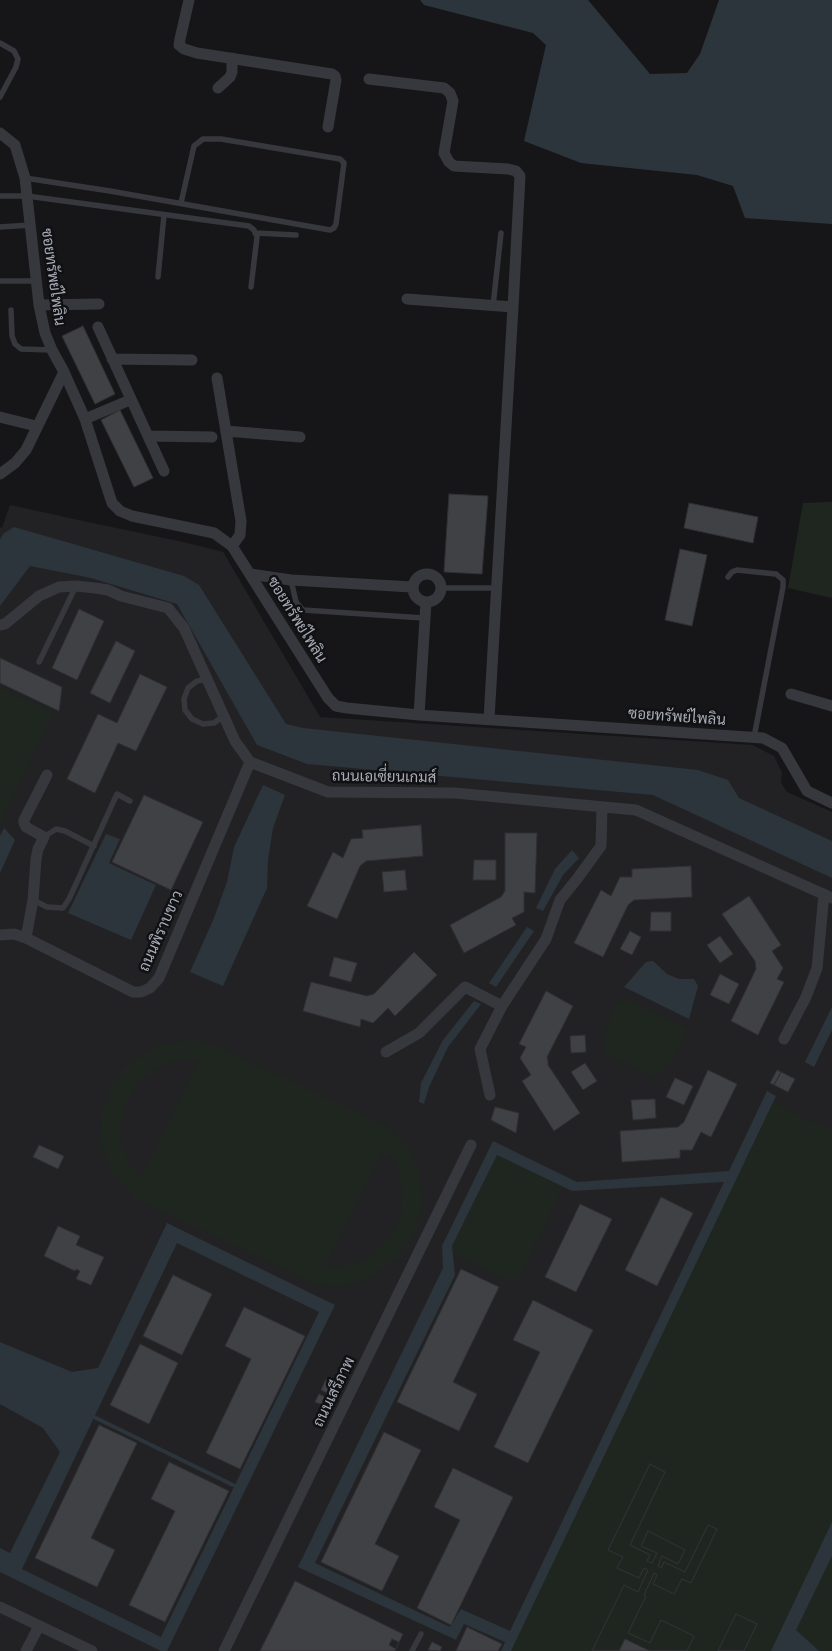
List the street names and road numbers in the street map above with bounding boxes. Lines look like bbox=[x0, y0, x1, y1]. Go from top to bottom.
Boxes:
street label: ซอยทรัพย์ไพลิน bbox=[37, 227, 69, 327]
street label: ซอยทรัพย์ไพลิน bbox=[263, 574, 331, 666]
street label: ซอยทรัพย์ไพลิน bbox=[627, 705, 727, 729]
street label: ถนนเอเซี่ยนเกมส์ bbox=[332, 767, 436, 787]
street label: ถนนพิราบขาว bbox=[135, 888, 187, 974]
street label: ถนนเสรีภาพ bbox=[309, 1354, 359, 1430]

